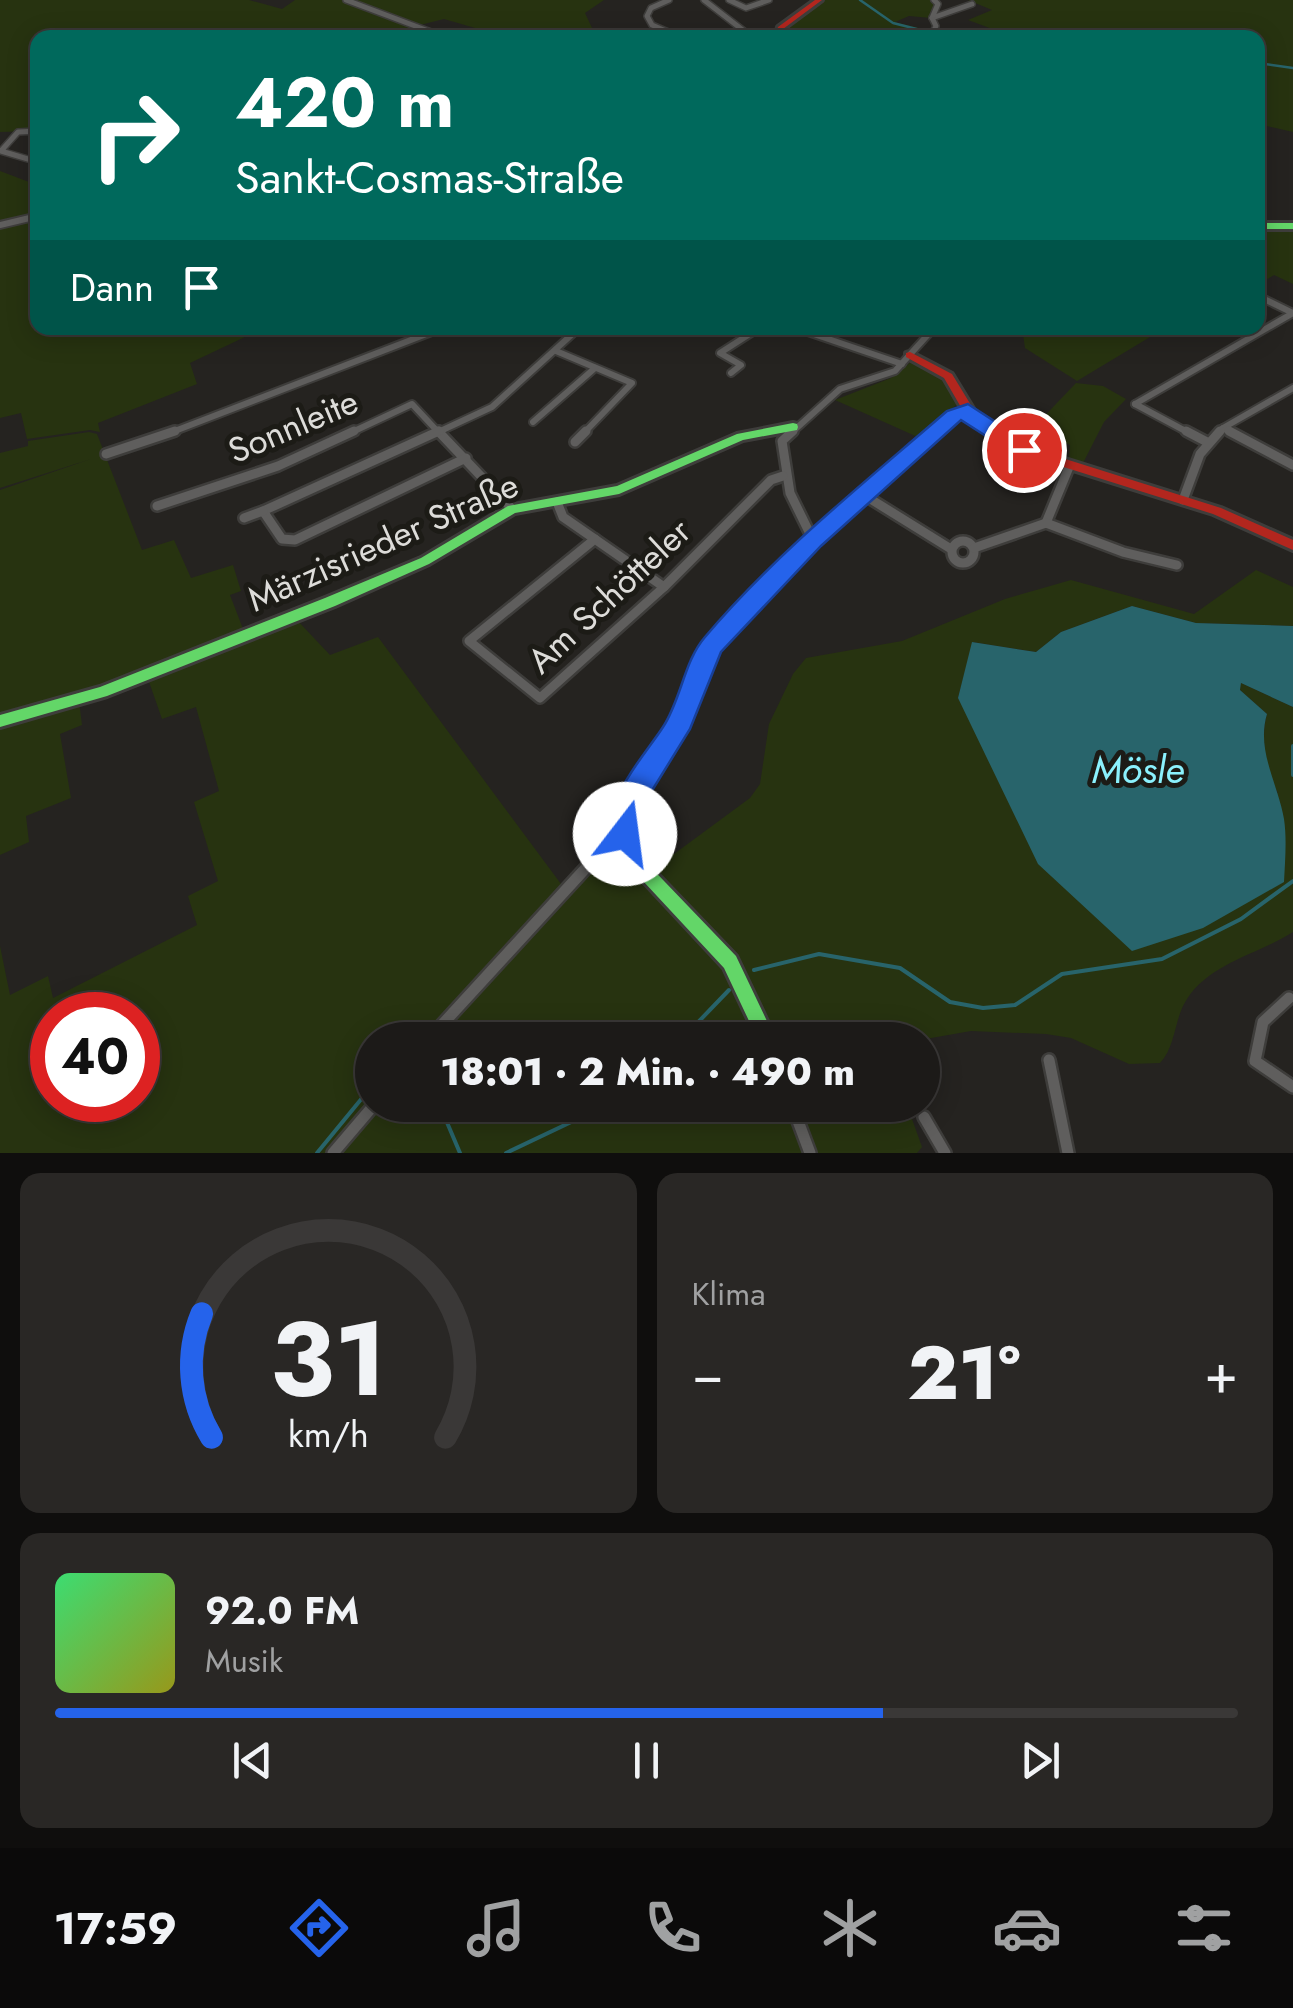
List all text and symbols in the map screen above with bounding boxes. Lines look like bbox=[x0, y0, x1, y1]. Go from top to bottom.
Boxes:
text: 420 m bbox=[235, 52, 455, 153]
icon: right bbox=[70, 70, 200, 200]
text: Sankt-Cosmas-Straße bbox=[235, 145, 624, 210]
text: Dann bbox=[70, 260, 154, 315]
icon: arrive bbox=[174, 260, 229, 315]
street label: Sonnleite bbox=[220, 376, 366, 476]
pin bbox=[982, 408, 1067, 493]
icon: arrive bbox=[997, 423, 1052, 478]
street label: Märzisrieder Straße bbox=[240, 460, 526, 624]
street label: Am Schötteler bbox=[516, 507, 702, 685]
water label: Mösle bbox=[1092, 742, 1184, 797]
position arrow bbox=[573, 782, 677, 886]
speed limit sign: 40 bbox=[30, 992, 160, 1122]
text: 18:01 · 2 Min. · 490 m bbox=[440, 1044, 855, 1099]
text: Klima bbox=[692, 1271, 766, 1317]
text: 31 bbox=[269, 1284, 387, 1434]
text: 21° bbox=[907, 1319, 1021, 1427]
text: − bbox=[692, 1334, 724, 1414]
text: + bbox=[1204, 1334, 1238, 1414]
text: km/h bbox=[288, 1409, 369, 1460]
text: 92.0 FM bbox=[205, 1583, 359, 1638]
text: Musik bbox=[205, 1638, 283, 1684]
icon: previous bbox=[225, 1733, 280, 1788]
icon: pause bbox=[619, 1733, 674, 1788]
icon: next bbox=[1013, 1733, 1068, 1788]
icon: directions bbox=[284, 1893, 354, 1963]
icon: music bbox=[461, 1893, 531, 1963]
icon: phone bbox=[638, 1893, 708, 1963]
icon: climate bbox=[815, 1893, 885, 1963]
icon: car bbox=[992, 1893, 1062, 1963]
icon: filters bbox=[1169, 1893, 1239, 1963]
text: 17:59 bbox=[54, 1896, 177, 1961]

